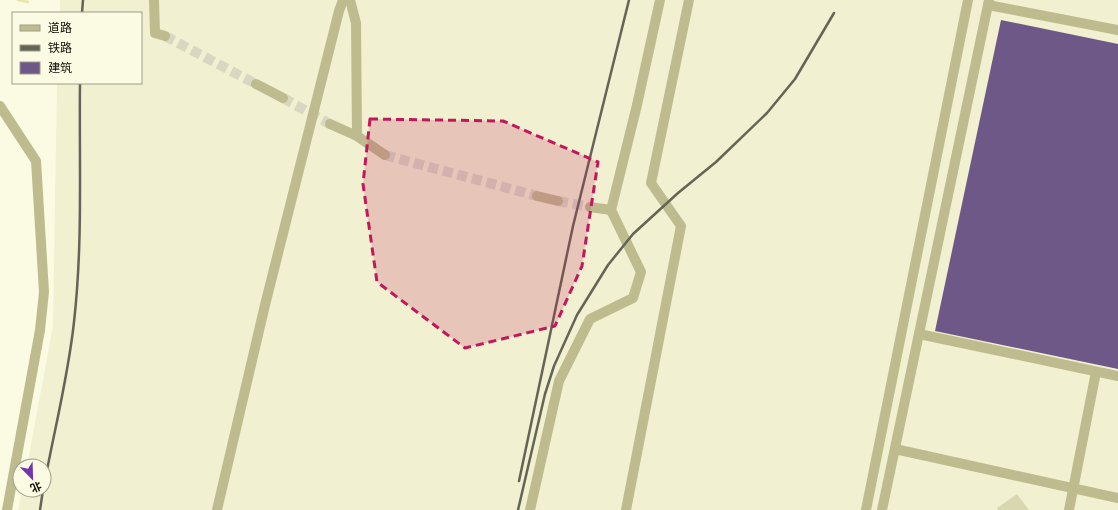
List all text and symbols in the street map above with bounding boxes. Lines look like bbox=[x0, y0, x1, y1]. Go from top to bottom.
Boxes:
legend bbox=[12, 12, 142, 84]
text: 道路 bbox=[48, 21, 72, 36]
text: 铁路 bbox=[48, 41, 72, 56]
text: 建筑 bbox=[48, 61, 72, 76]
north arrow bbox=[12, 458, 52, 498]
text: 北 bbox=[28, 479, 43, 495]

